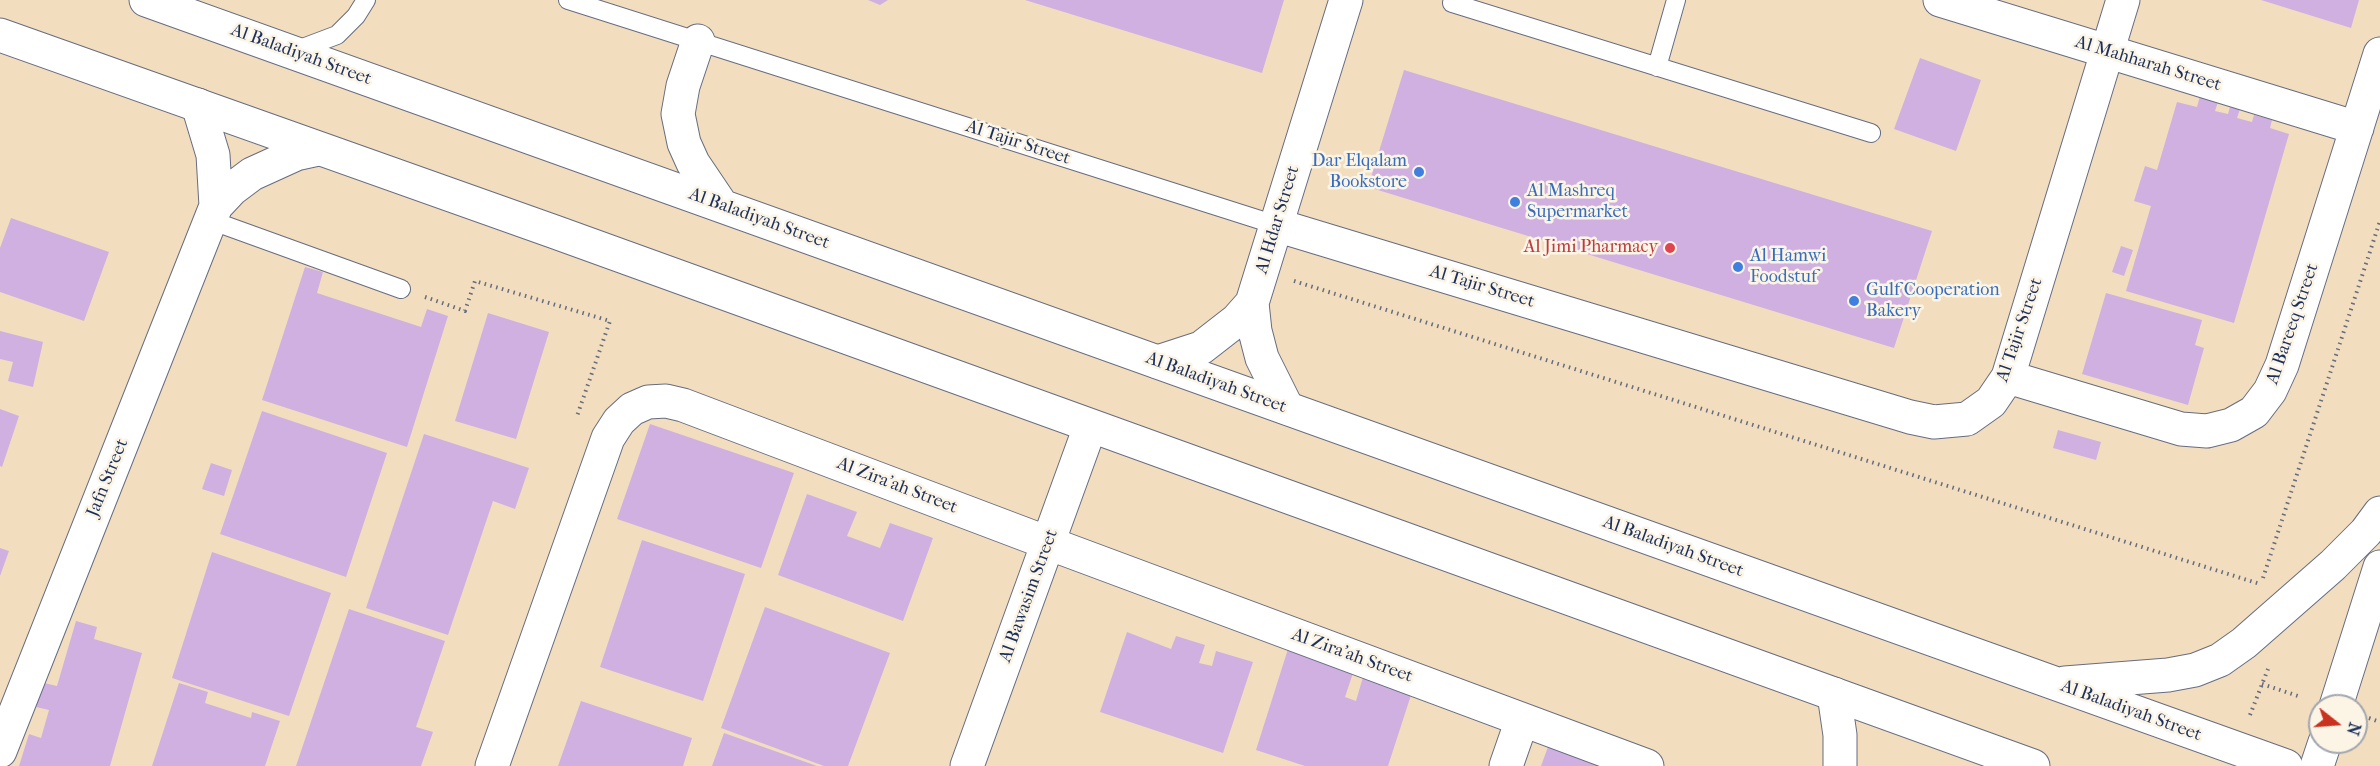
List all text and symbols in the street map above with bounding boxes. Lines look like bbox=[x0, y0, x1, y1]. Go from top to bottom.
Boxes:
street label: Al Baladiyah Street bbox=[228, 20, 374, 90]
street label: Al Mahharah Street bbox=[2073, 32, 2223, 96]
street label: Al Tajir Street bbox=[963, 116, 1073, 170]
place label: Dar Elqalam Bookstore bbox=[1312, 151, 1407, 194]
street label: Al Hdar Street bbox=[1251, 163, 1305, 277]
marker: Dar Elqalam Bookstore bbox=[1412, 165, 1426, 179]
place label: Al Mashreq Supermarket bbox=[1527, 181, 1628, 224]
street label: Al Baladiyah Street bbox=[686, 184, 832, 254]
marker: Al Mashreq Supermarket bbox=[1508, 195, 1522, 209]
place label: Al Jimi Pharmacy bbox=[1524, 237, 1658, 259]
marker: Al Jimi Pharmacy bbox=[1663, 241, 1677, 255]
place label: Al Hamwi Foodstuf bbox=[1750, 246, 1826, 288]
marker: Al Hamwi Foodstuf bbox=[1731, 260, 1745, 274]
street label: Al Tajir Street bbox=[1427, 261, 1537, 313]
street label: Al Bareeq Street bbox=[2262, 261, 2324, 387]
street label: Al Tajir Street bbox=[1992, 275, 2048, 385]
place label: Gulf Cooperation Bakery bbox=[1866, 280, 2000, 322]
marker: Gulf Cooperation Bakery bbox=[1847, 294, 1861, 308]
street label: Al Baladiyah Street bbox=[1143, 348, 1289, 418]
street label: Jafn Street bbox=[83, 436, 133, 520]
street label: Al Zira'ah Street bbox=[834, 453, 960, 519]
street label: Al Baladiyah Street bbox=[1600, 512, 1746, 582]
street label: Al Bawasim Street bbox=[995, 527, 1063, 665]
street label: Al Zira'ah Street bbox=[1288, 624, 1416, 688]
street label: Al Baladiyah Street bbox=[2058, 676, 2204, 746]
north arrow bbox=[2308, 694, 2368, 754]
text: N bbox=[2343, 720, 2365, 737]

